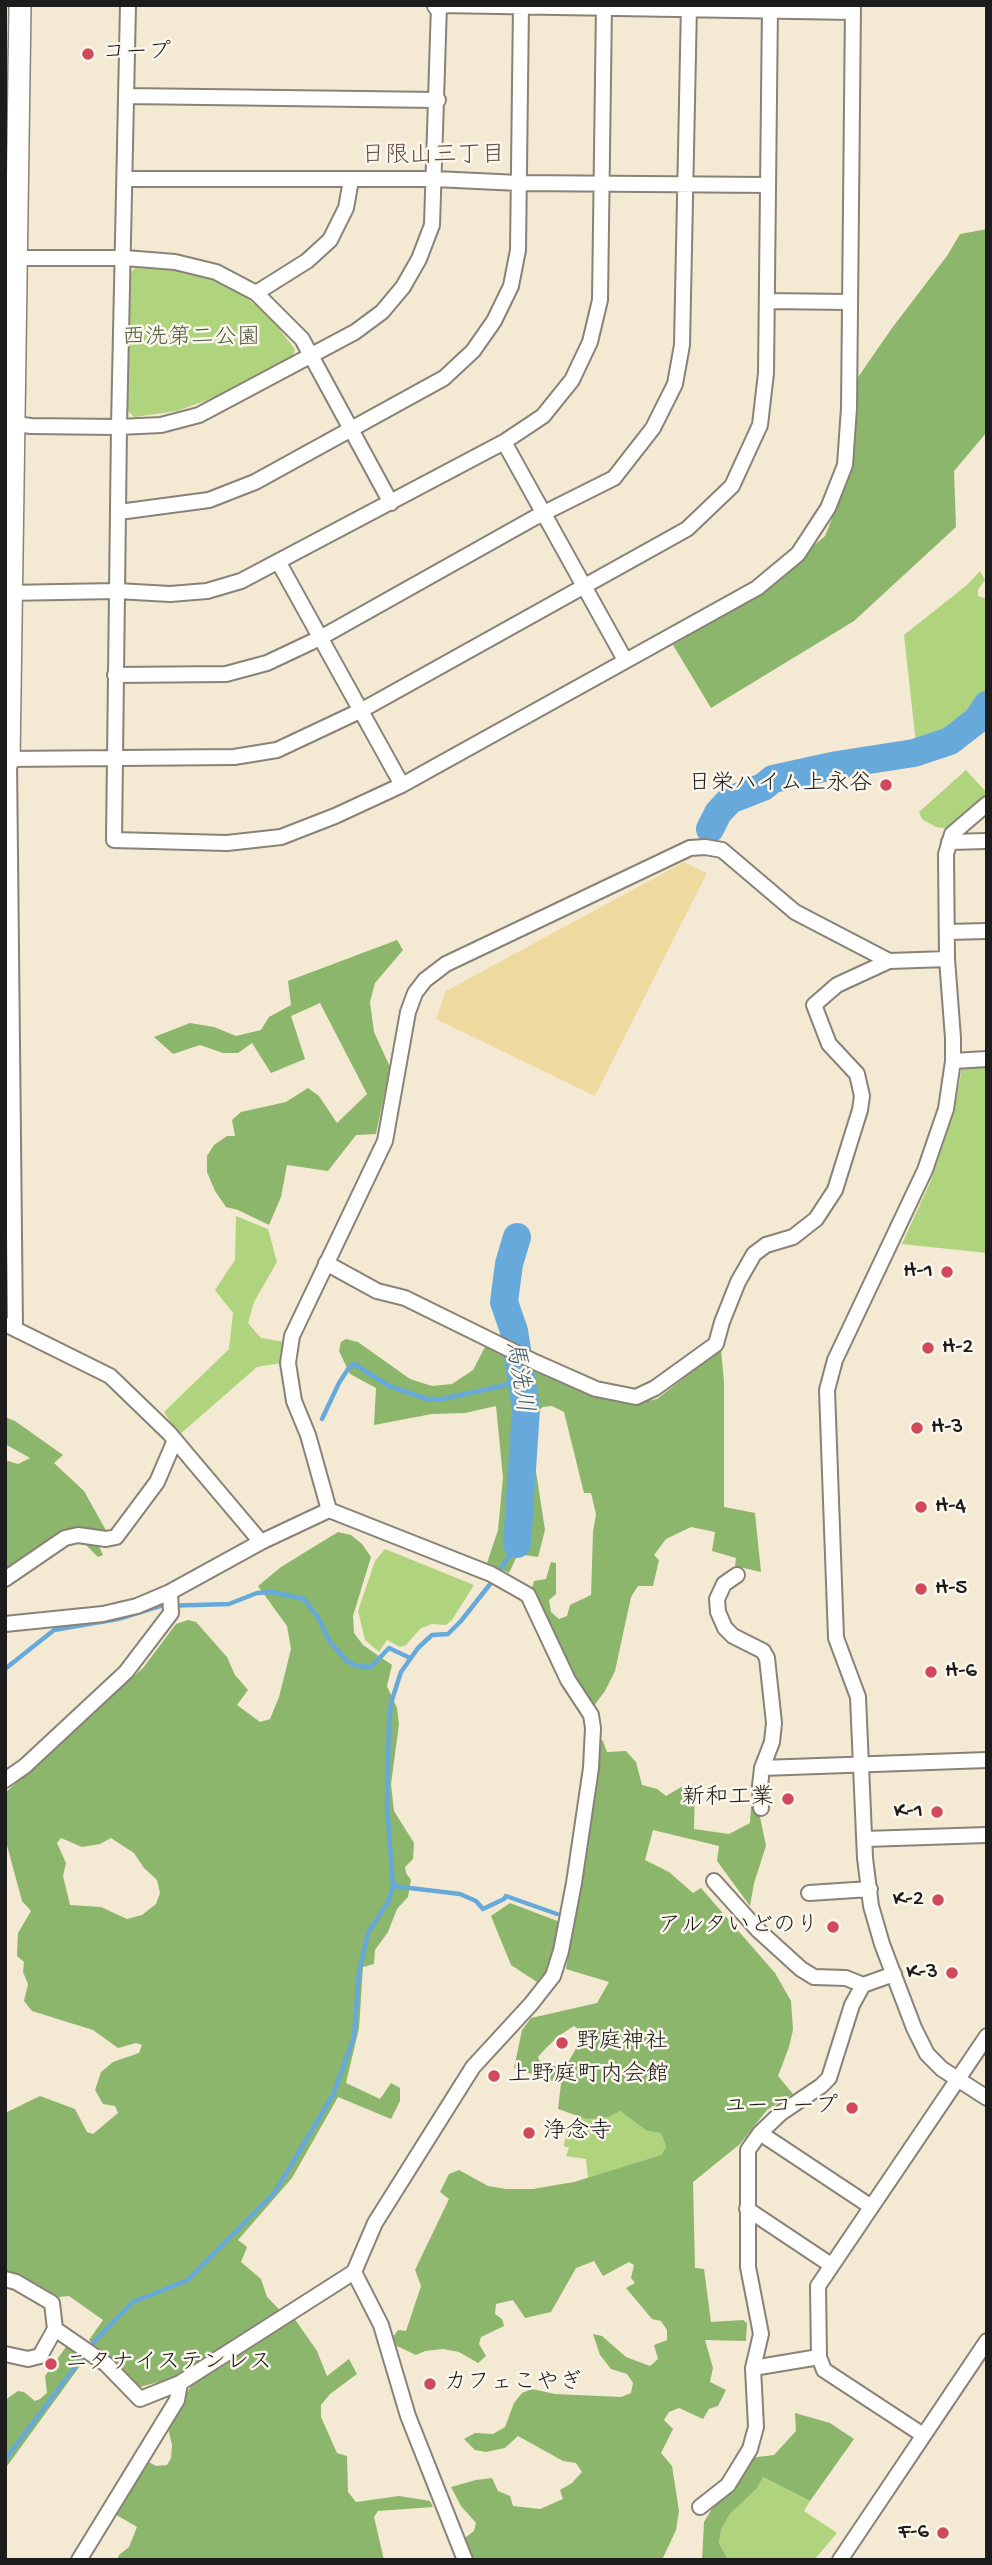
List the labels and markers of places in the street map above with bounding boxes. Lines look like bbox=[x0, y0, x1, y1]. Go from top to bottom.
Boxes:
place label: コープ bbox=[102, 40, 171, 68]
marker: コープ bbox=[80, 46, 96, 62]
place label: 日栄ハイム上永谷 bbox=[688, 771, 872, 799]
marker: 日栄ハイム上永谷 bbox=[878, 777, 894, 793]
place label: H-1 bbox=[903, 1258, 933, 1286]
marker: H-1 bbox=[939, 1264, 955, 1280]
place label: H-2 bbox=[942, 1334, 974, 1362]
marker: H-2 bbox=[920, 1340, 936, 1356]
place label: H-3 bbox=[931, 1414, 963, 1442]
marker: H-3 bbox=[909, 1420, 925, 1436]
place label: H-4 bbox=[935, 1493, 966, 1521]
marker: H-4 bbox=[913, 1499, 929, 1515]
place label: H-5 bbox=[935, 1575, 967, 1603]
marker: H-5 bbox=[913, 1581, 929, 1597]
place label: H-6 bbox=[945, 1658, 977, 1686]
marker: H-6 bbox=[923, 1664, 939, 1680]
place label: 新和工業 bbox=[682, 1785, 774, 1813]
marker: 新和工業 bbox=[780, 1791, 796, 1807]
place label: K-1 bbox=[894, 1798, 923, 1826]
marker: K-1 bbox=[929, 1804, 945, 1820]
place label: K-2 bbox=[893, 1886, 924, 1914]
marker: K-2 bbox=[930, 1892, 946, 1908]
place label: アルタいどのり bbox=[658, 1913, 819, 1941]
marker: アルタいどのり bbox=[825, 1919, 841, 1935]
place label: K-3 bbox=[906, 1959, 938, 1987]
marker: K-3 bbox=[944, 1965, 960, 1981]
place label: 野庭神社 bbox=[576, 2029, 668, 2057]
marker: 野庭神社 bbox=[554, 2035, 570, 2051]
place label: 上野庭町内会館 bbox=[508, 2062, 669, 2090]
marker: 上野庭町内会館 bbox=[486, 2068, 502, 2084]
place label: ユーコープ bbox=[724, 2094, 838, 2122]
marker: ユーコープ bbox=[844, 2100, 860, 2116]
place label: 浄念寺 bbox=[543, 2119, 612, 2147]
marker: 浄念寺 bbox=[521, 2125, 537, 2141]
place label: ニタナイステンレス bbox=[65, 2350, 272, 2378]
marker: ニタナイステンレス bbox=[43, 2356, 59, 2372]
place label: カフェこやぎ bbox=[444, 2370, 582, 2398]
marker: カフェこやぎ bbox=[422, 2376, 438, 2392]
place label: F-6 bbox=[898, 2519, 929, 2547]
marker: F-6 bbox=[935, 2525, 951, 2541]

